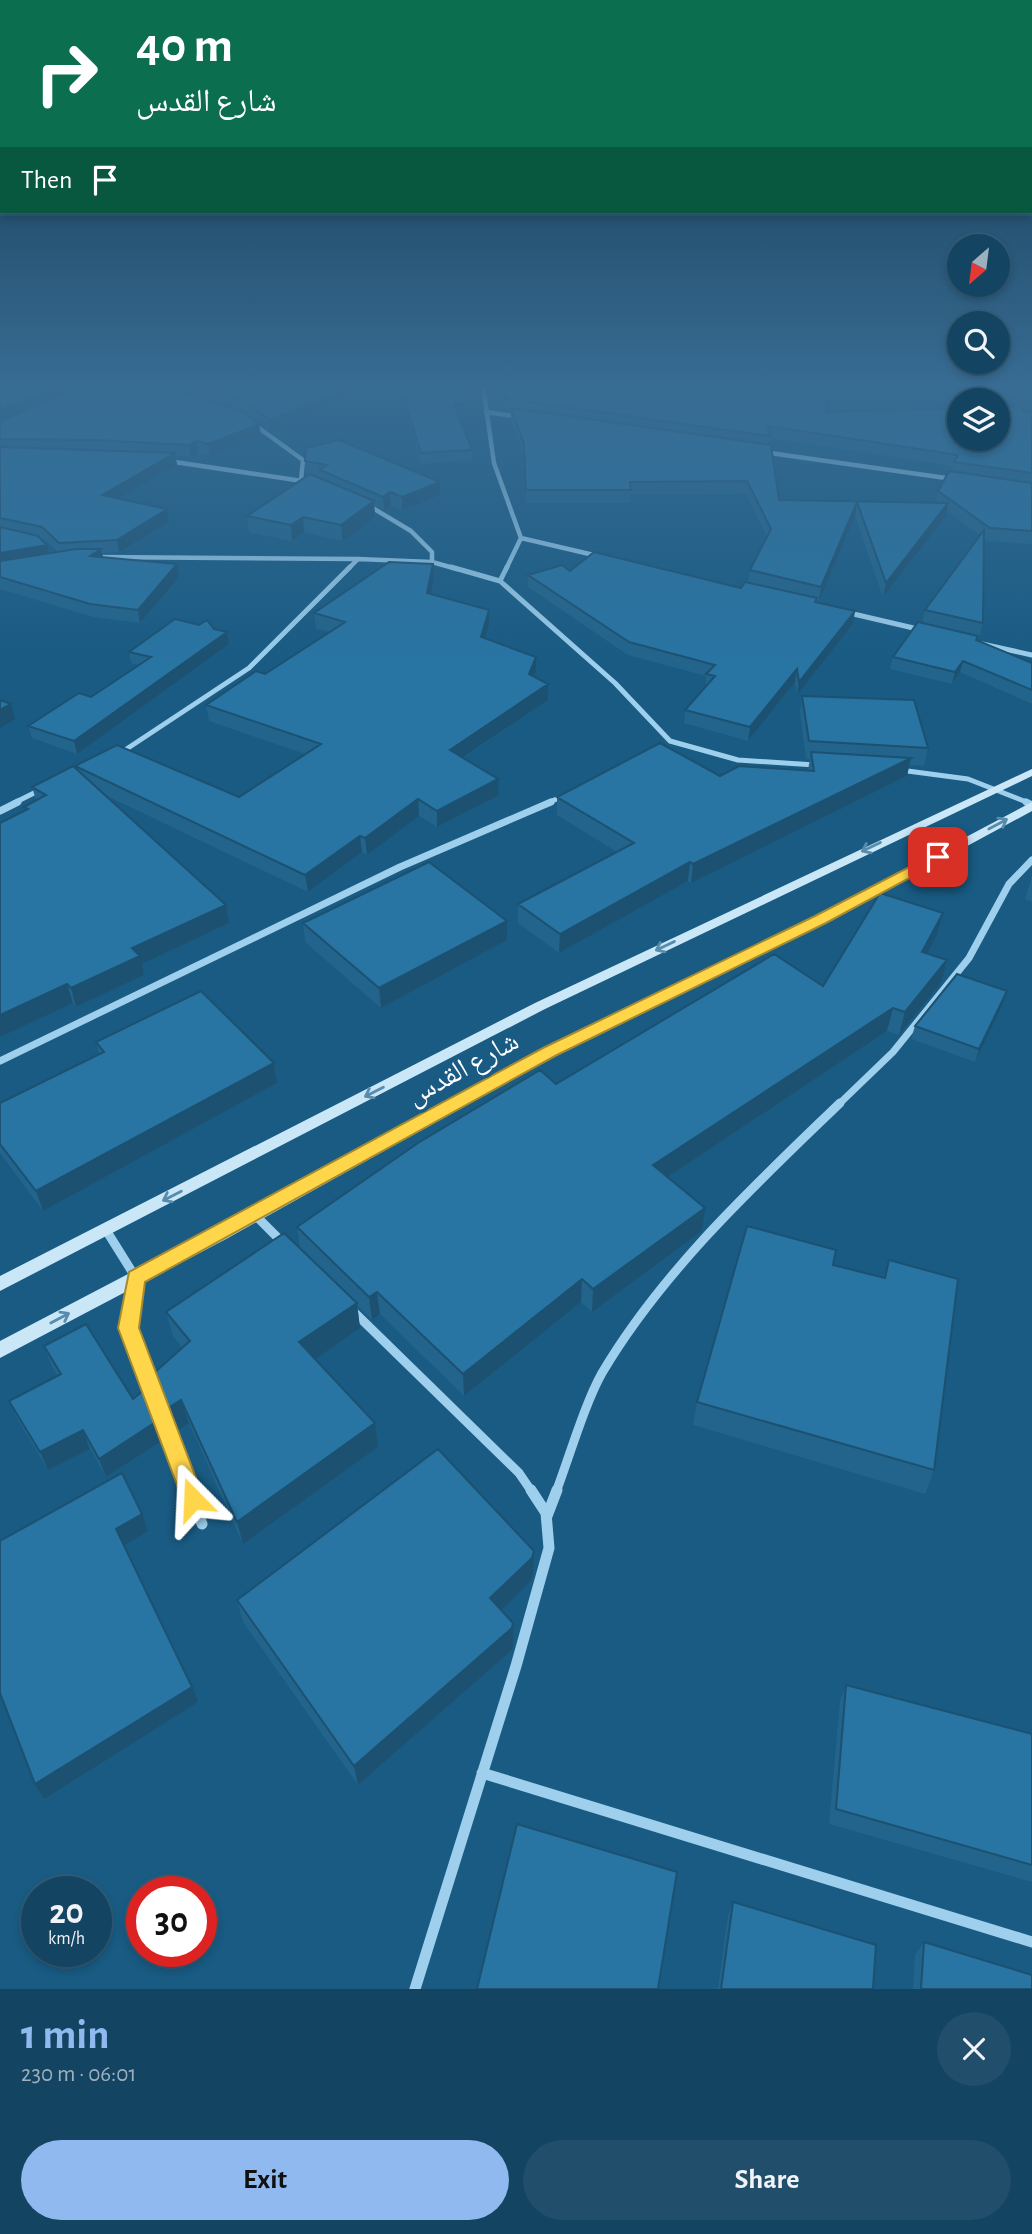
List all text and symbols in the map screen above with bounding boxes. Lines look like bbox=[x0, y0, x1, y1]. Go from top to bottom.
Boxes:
text: 40 m bbox=[136, 22, 233, 71]
icon: right bbox=[21, 28, 112, 119]
text: شارع القدس bbox=[136, 85, 276, 117]
icon: arrive bbox=[86, 161, 124, 199]
text: Then bbox=[21, 167, 72, 193]
north arrow bbox=[947, 234, 1010, 298]
map controls bbox=[947, 234, 1010, 451]
button: search bbox=[947, 311, 1010, 374]
button: layers bbox=[947, 388, 1010, 451]
one-way arrow bbox=[988, 817, 1008, 831]
pin bbox=[908, 827, 968, 887]
icon: arrive bbox=[919, 838, 957, 876]
one-way arrow bbox=[860, 842, 881, 855]
one-way arrow bbox=[655, 940, 677, 953]
street label: شارع القدس bbox=[402, 1027, 525, 1113]
one-way arrow bbox=[365, 1085, 385, 1099]
one-way arrow bbox=[162, 1189, 183, 1203]
one-way arrow bbox=[50, 1311, 70, 1325]
position arrow bbox=[156, 1462, 230, 1536]
speed limit sign: 30 bbox=[126, 1876, 217, 1967]
text: 20 bbox=[49, 1895, 84, 1930]
text: km/h bbox=[48, 1930, 85, 1948]
button: close bbox=[937, 2012, 1011, 2086]
text: 1 min bbox=[21, 2014, 110, 2056]
text: 230 m · 06:01 bbox=[21, 2063, 136, 2086]
button: Exit bbox=[21, 2140, 509, 2220]
button: Share bbox=[523, 2140, 1011, 2220]

